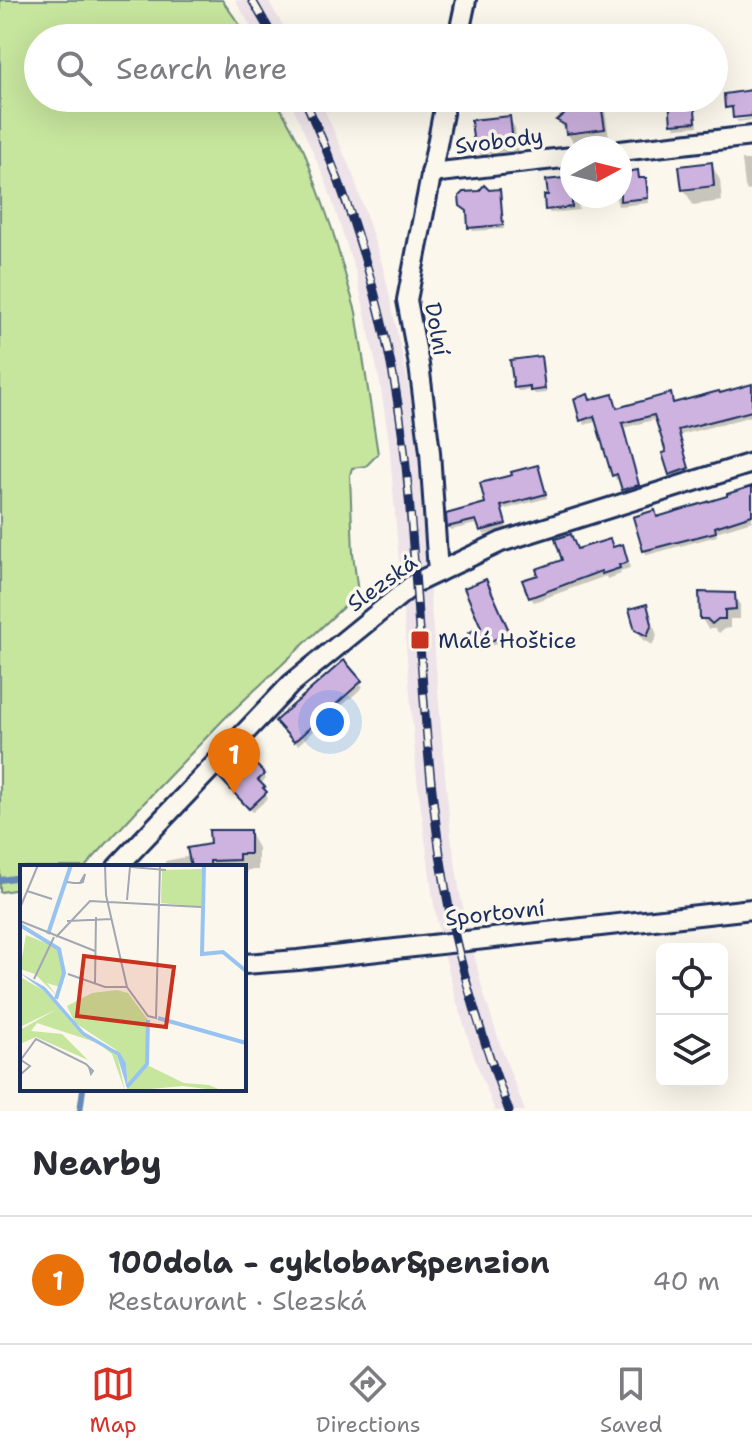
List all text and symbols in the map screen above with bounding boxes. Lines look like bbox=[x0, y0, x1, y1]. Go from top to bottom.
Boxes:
search box bbox=[24, 24, 728, 112]
icon: search bbox=[52, 46, 96, 90]
text: Search here bbox=[116, 48, 287, 89]
street label: Svobody bbox=[453, 121, 545, 161]
north arrow bbox=[560, 136, 632, 208]
street label: Dolní bbox=[418, 300, 456, 358]
street label: Slezská bbox=[341, 548, 423, 618]
place label: Malé Hoštice bbox=[438, 626, 577, 655]
marker: Malé Hoštice bbox=[409, 629, 431, 651]
your location bbox=[310, 702, 350, 742]
pin: 1 bbox=[208, 728, 260, 794]
inset map bbox=[20, 865, 246, 1091]
street label: Sportovní bbox=[444, 893, 546, 933]
map controls bbox=[656, 943, 728, 1087]
button: locate bbox=[656, 943, 728, 1015]
button: layers bbox=[656, 1015, 728, 1087]
text: Nearby bbox=[32, 1140, 162, 1186]
text: 100dola - cyklobar&penzion bbox=[108, 1242, 550, 1283]
text: 1 bbox=[52, 1263, 64, 1298]
text: 40 m bbox=[653, 1263, 720, 1298]
text: Restaurant · Slezská bbox=[108, 1283, 366, 1318]
tab: Map bbox=[90, 1362, 137, 1439]
tab: Directions bbox=[316, 1362, 421, 1439]
tab: Saved bbox=[600, 1362, 662, 1439]

